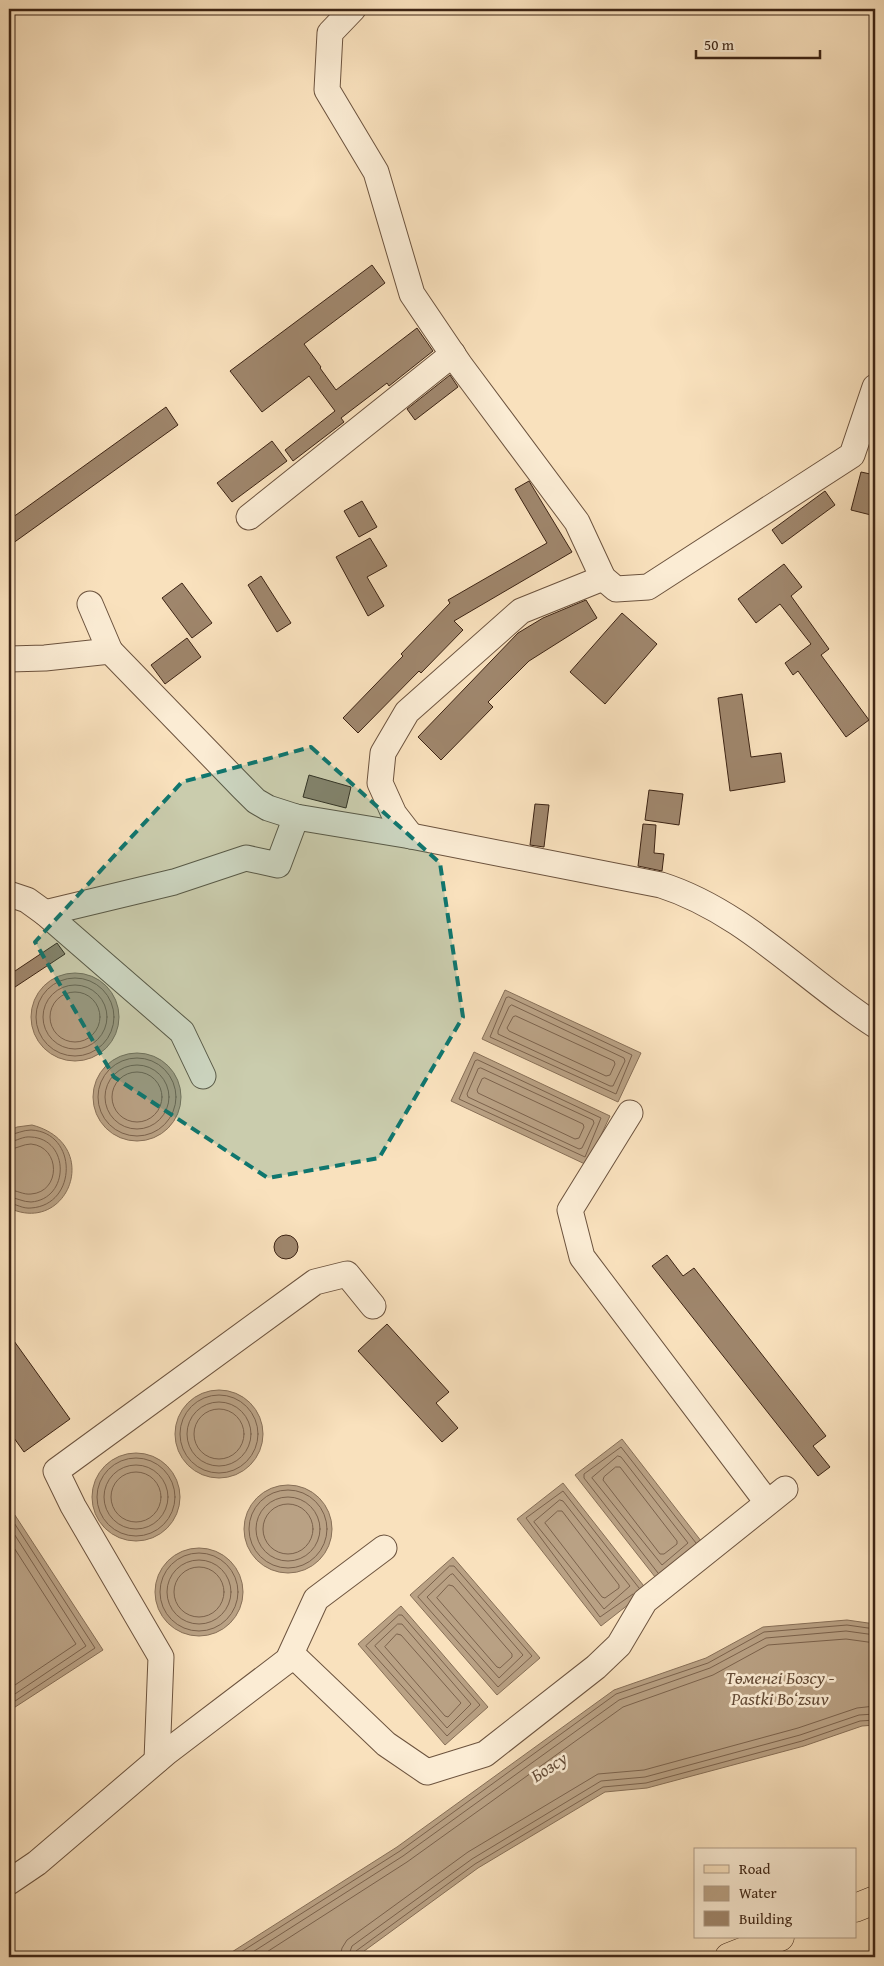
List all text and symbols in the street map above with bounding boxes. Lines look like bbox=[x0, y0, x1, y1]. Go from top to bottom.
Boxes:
scale bar bbox=[696, 28, 820, 60]
text: 50 m bbox=[704, 34, 735, 55]
water label: Төменгі Бозсу - Pastki Boʻzsuv bbox=[726, 1664, 835, 1712]
water label: Бозсу bbox=[525, 1744, 573, 1789]
legend bbox=[694, 1848, 856, 1938]
text: Road bbox=[739, 1858, 770, 1879]
text: Water bbox=[739, 1882, 777, 1903]
text: Building bbox=[739, 1908, 793, 1929]

